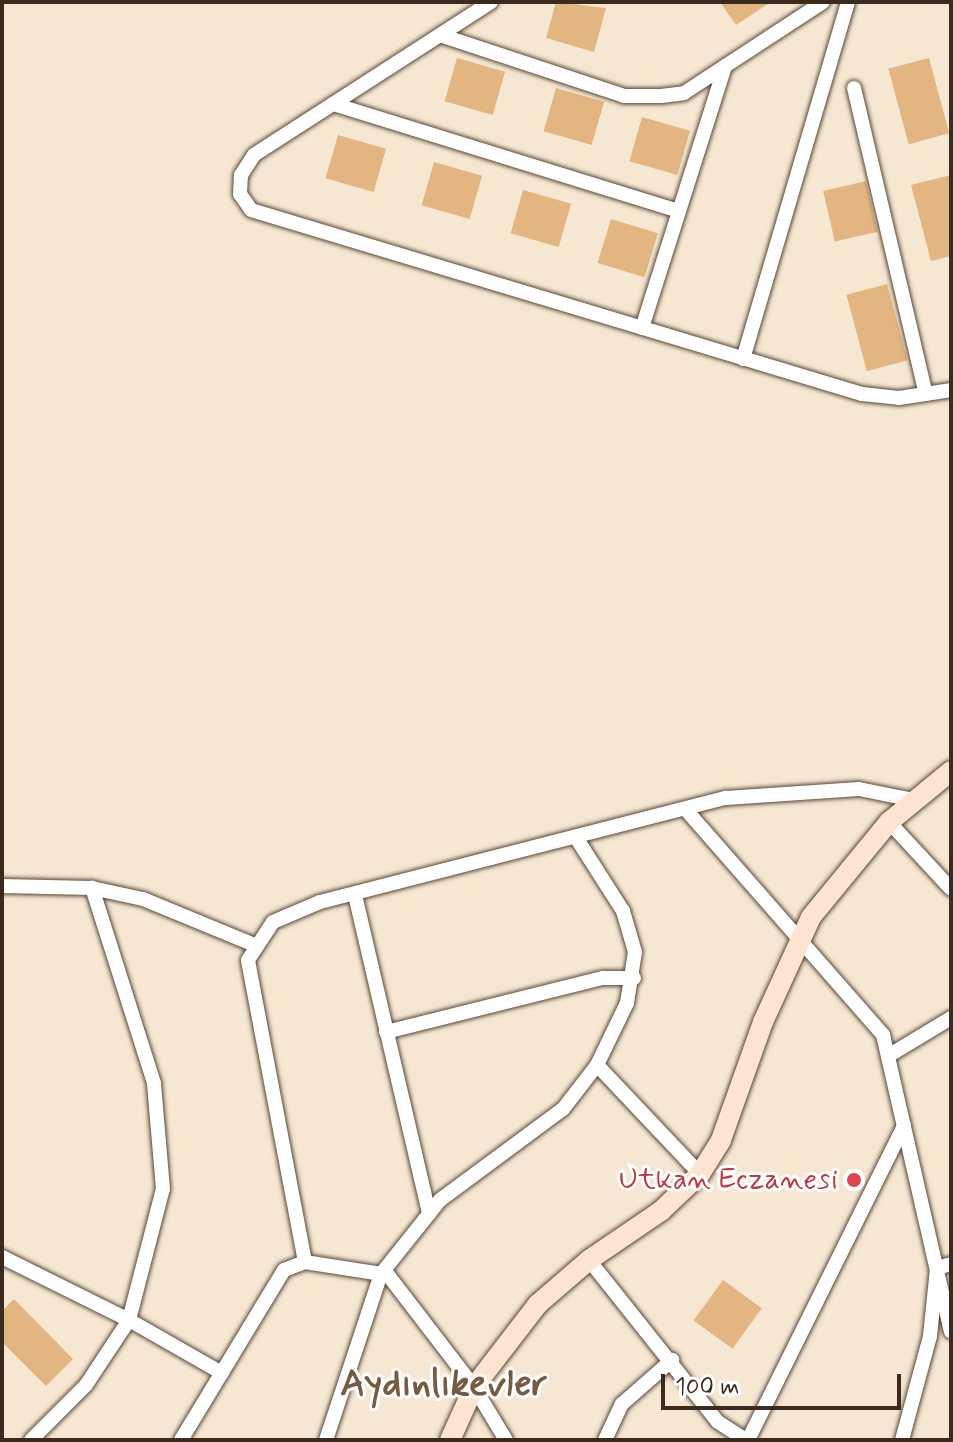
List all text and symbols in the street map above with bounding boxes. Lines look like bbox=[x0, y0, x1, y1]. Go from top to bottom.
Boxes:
place label: Utkan Eczanesi bbox=[619, 1162, 838, 1198]
marker: Utkan Eczanesi bbox=[845, 1171, 863, 1189]
scale bar bbox=[665, 1358, 905, 1408]
district label: Aydınlıkevler bbox=[340, 1362, 548, 1408]
text: 100 m bbox=[675, 1372, 739, 1403]

